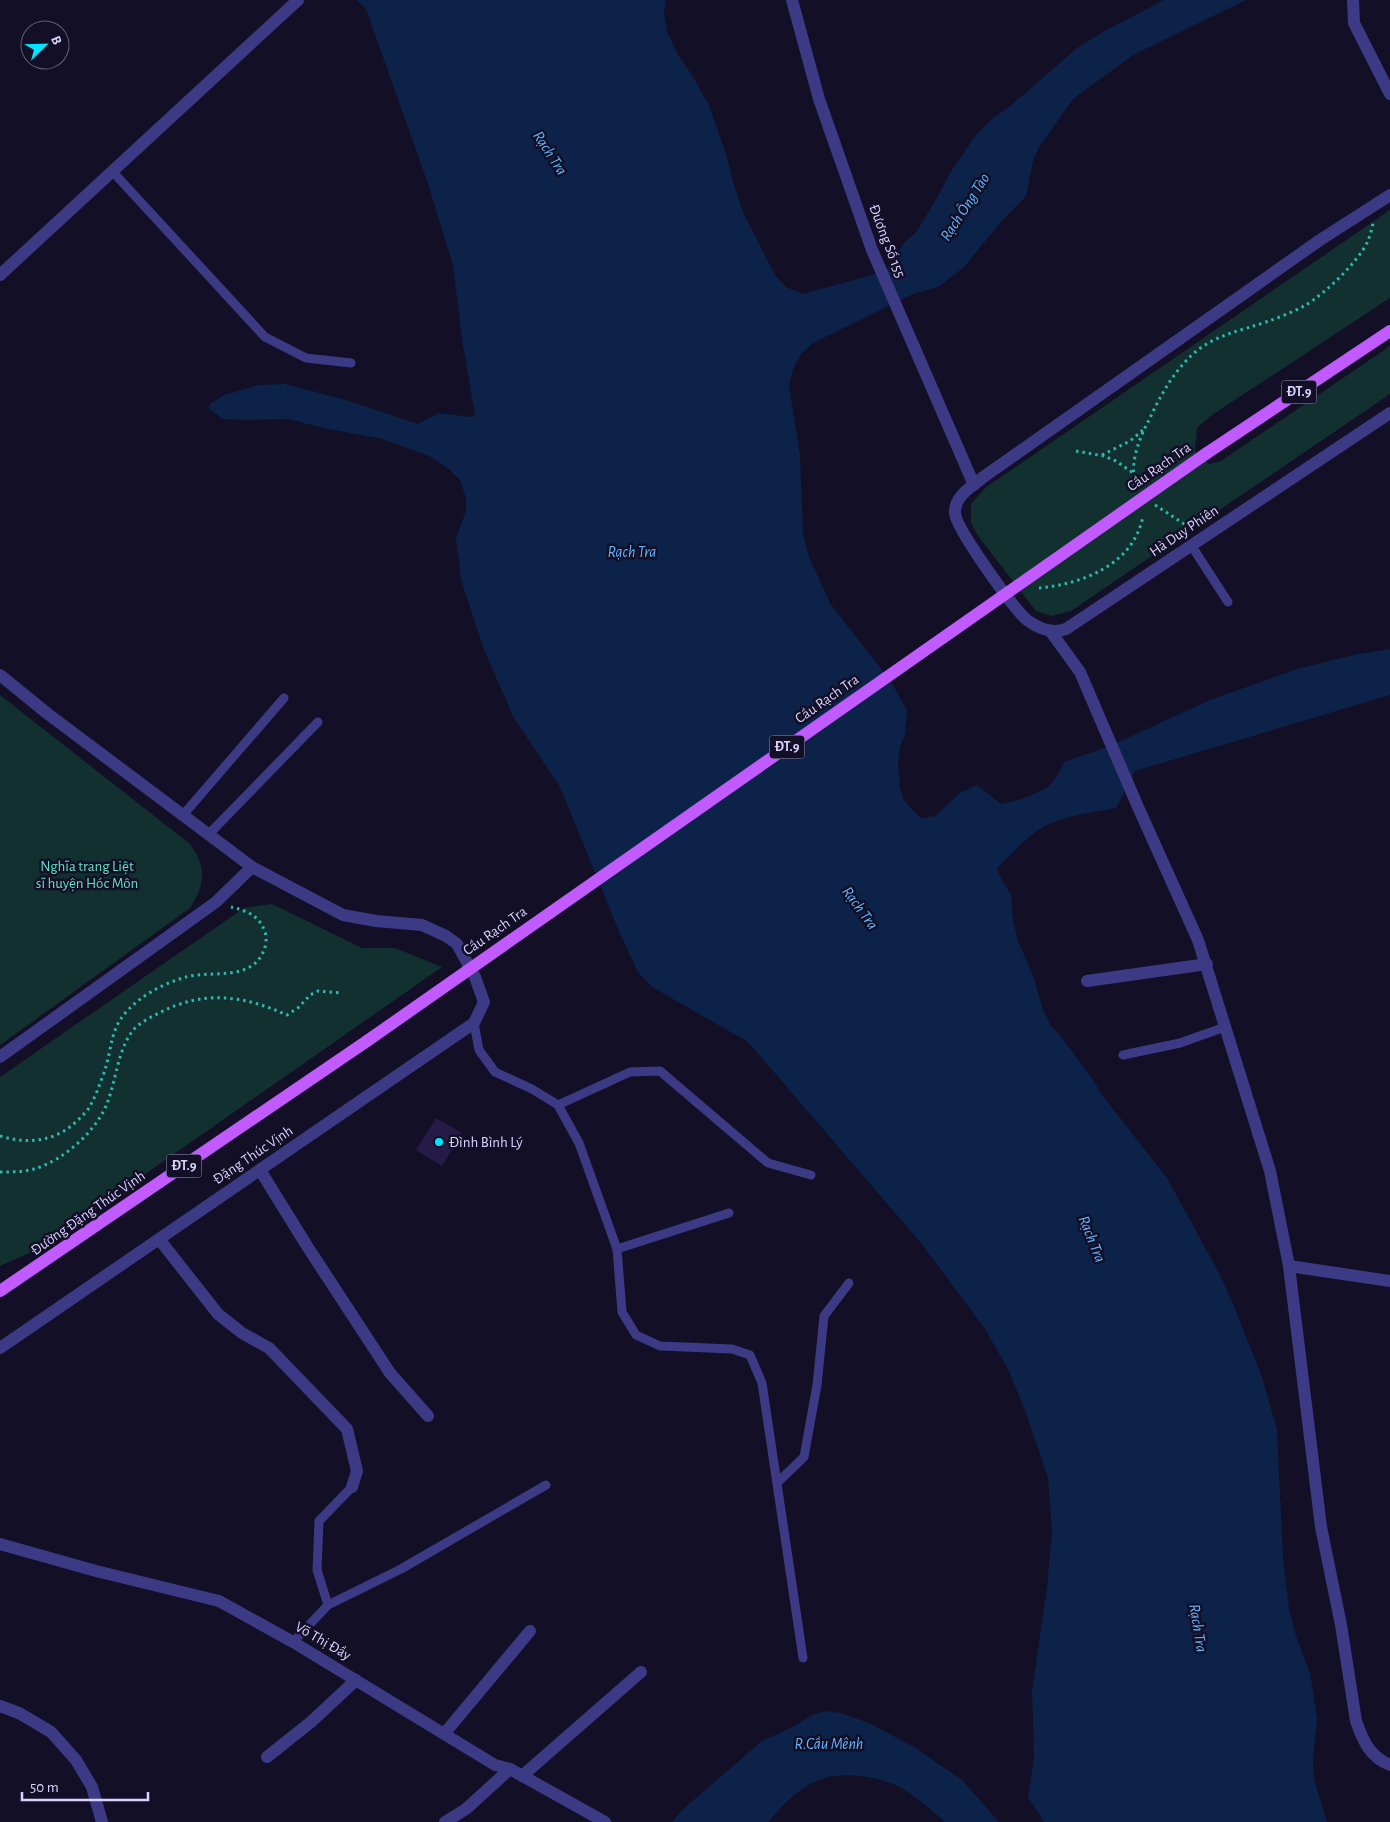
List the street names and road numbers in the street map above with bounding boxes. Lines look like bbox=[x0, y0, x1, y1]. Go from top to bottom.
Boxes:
street label: Đương Số 155 bbox=[866, 202, 908, 280]
road number: ĐT.9 bbox=[1282, 381, 1316, 404]
street label: Cầu Rạch Tra bbox=[1124, 440, 1194, 494]
street label: Hà Duy Phiên bbox=[1147, 503, 1221, 559]
street label: Cầu Rạch Tra bbox=[792, 672, 862, 726]
road number: ĐT.9 bbox=[770, 736, 804, 759]
street label: Cầu Rạch Tra bbox=[460, 904, 530, 958]
street label: Đặng Thúc Vịnh bbox=[210, 1123, 296, 1187]
road number: ĐT.9 bbox=[166, 1154, 202, 1178]
street label: Đường Đặng Thúc Vịnh bbox=[28, 1168, 148, 1258]
street label: Võ Thị Đầy bbox=[292, 1619, 354, 1663]

